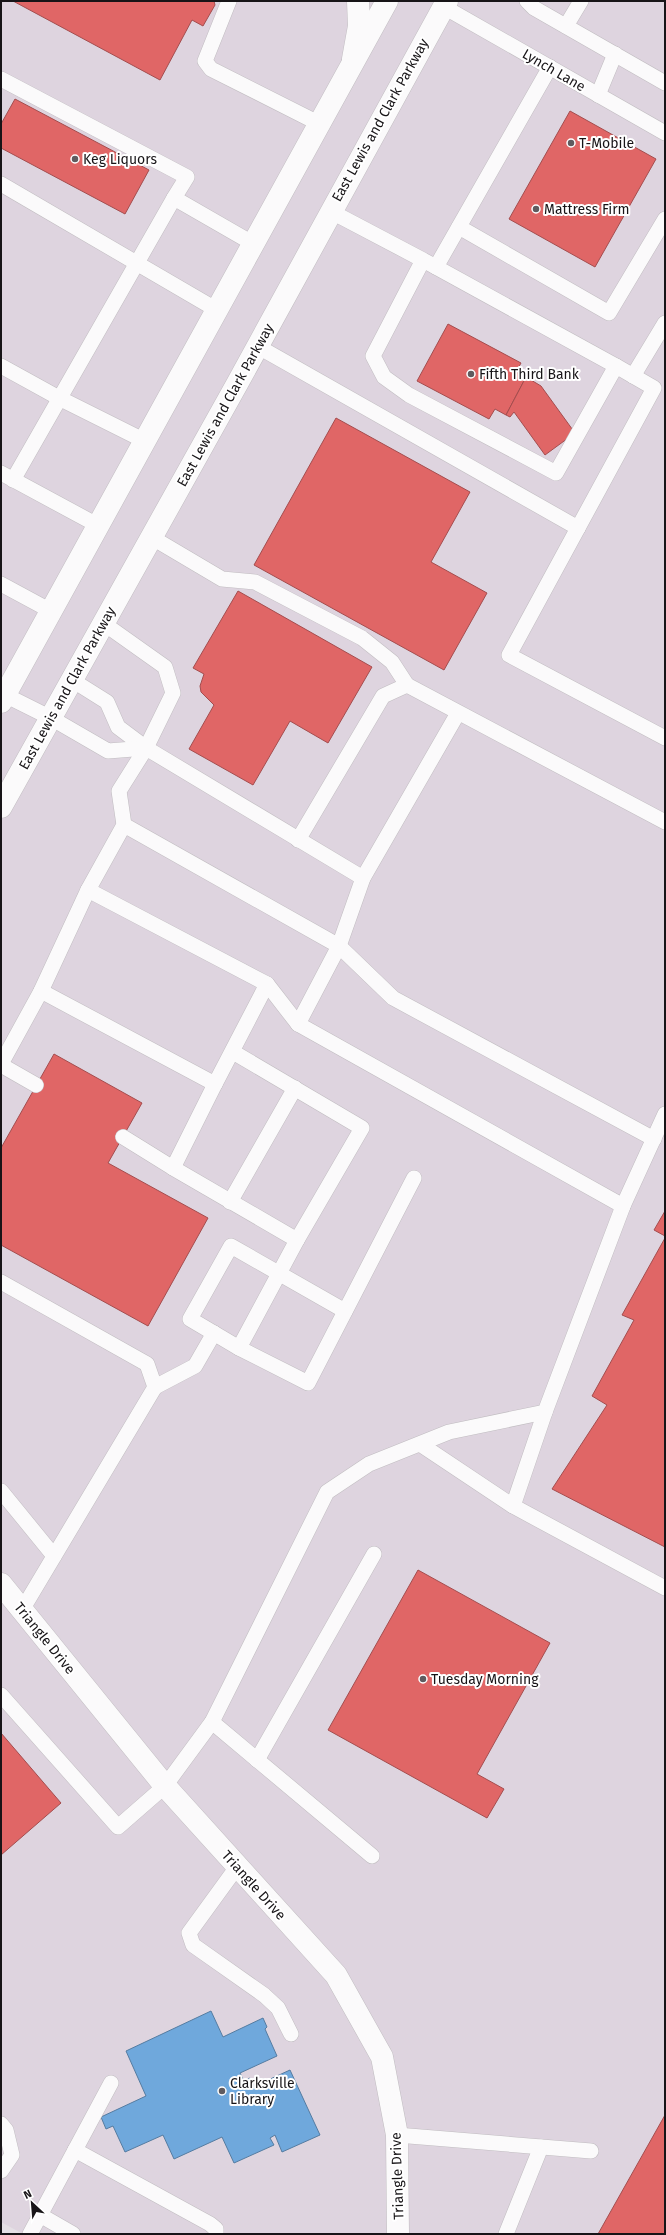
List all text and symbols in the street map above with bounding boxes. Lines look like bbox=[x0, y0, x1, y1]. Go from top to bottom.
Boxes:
street label: East Lewis and Clark Parkway bbox=[328, 36, 432, 205]
street label: Lynch Lane bbox=[519, 46, 588, 95]
place label: T-Mobile bbox=[579, 135, 634, 152]
marker: T-Mobile bbox=[566, 138, 576, 148]
place label: Keg Liquors bbox=[83, 151, 157, 168]
marker: Keg Liquors bbox=[70, 154, 80, 164]
place label: Mattress Firm bbox=[544, 201, 630, 218]
marker: Mattress Firm bbox=[531, 204, 541, 214]
street label: East Lewis and Clark Parkway bbox=[173, 321, 277, 490]
place label: Fifth Third Bank bbox=[479, 366, 580, 383]
marker: Fifth Third Bank bbox=[466, 369, 476, 379]
street label: East Lewis and Clark Parkway bbox=[15, 604, 119, 773]
street label: Triangle Drive bbox=[10, 1599, 79, 1678]
place label: Tuesday Morning bbox=[431, 1671, 539, 1688]
marker: Tuesday Morning bbox=[418, 1674, 428, 1684]
street label: Triangle Drive bbox=[218, 1847, 289, 1924]
place label: Clarksville Library bbox=[230, 2075, 295, 2108]
marker: Clarksville Library bbox=[217, 2086, 227, 2096]
street label: Triangle Drive bbox=[387, 2132, 408, 2220]
north arrow bbox=[12, 2183, 52, 2223]
text: N bbox=[22, 2187, 34, 2202]

